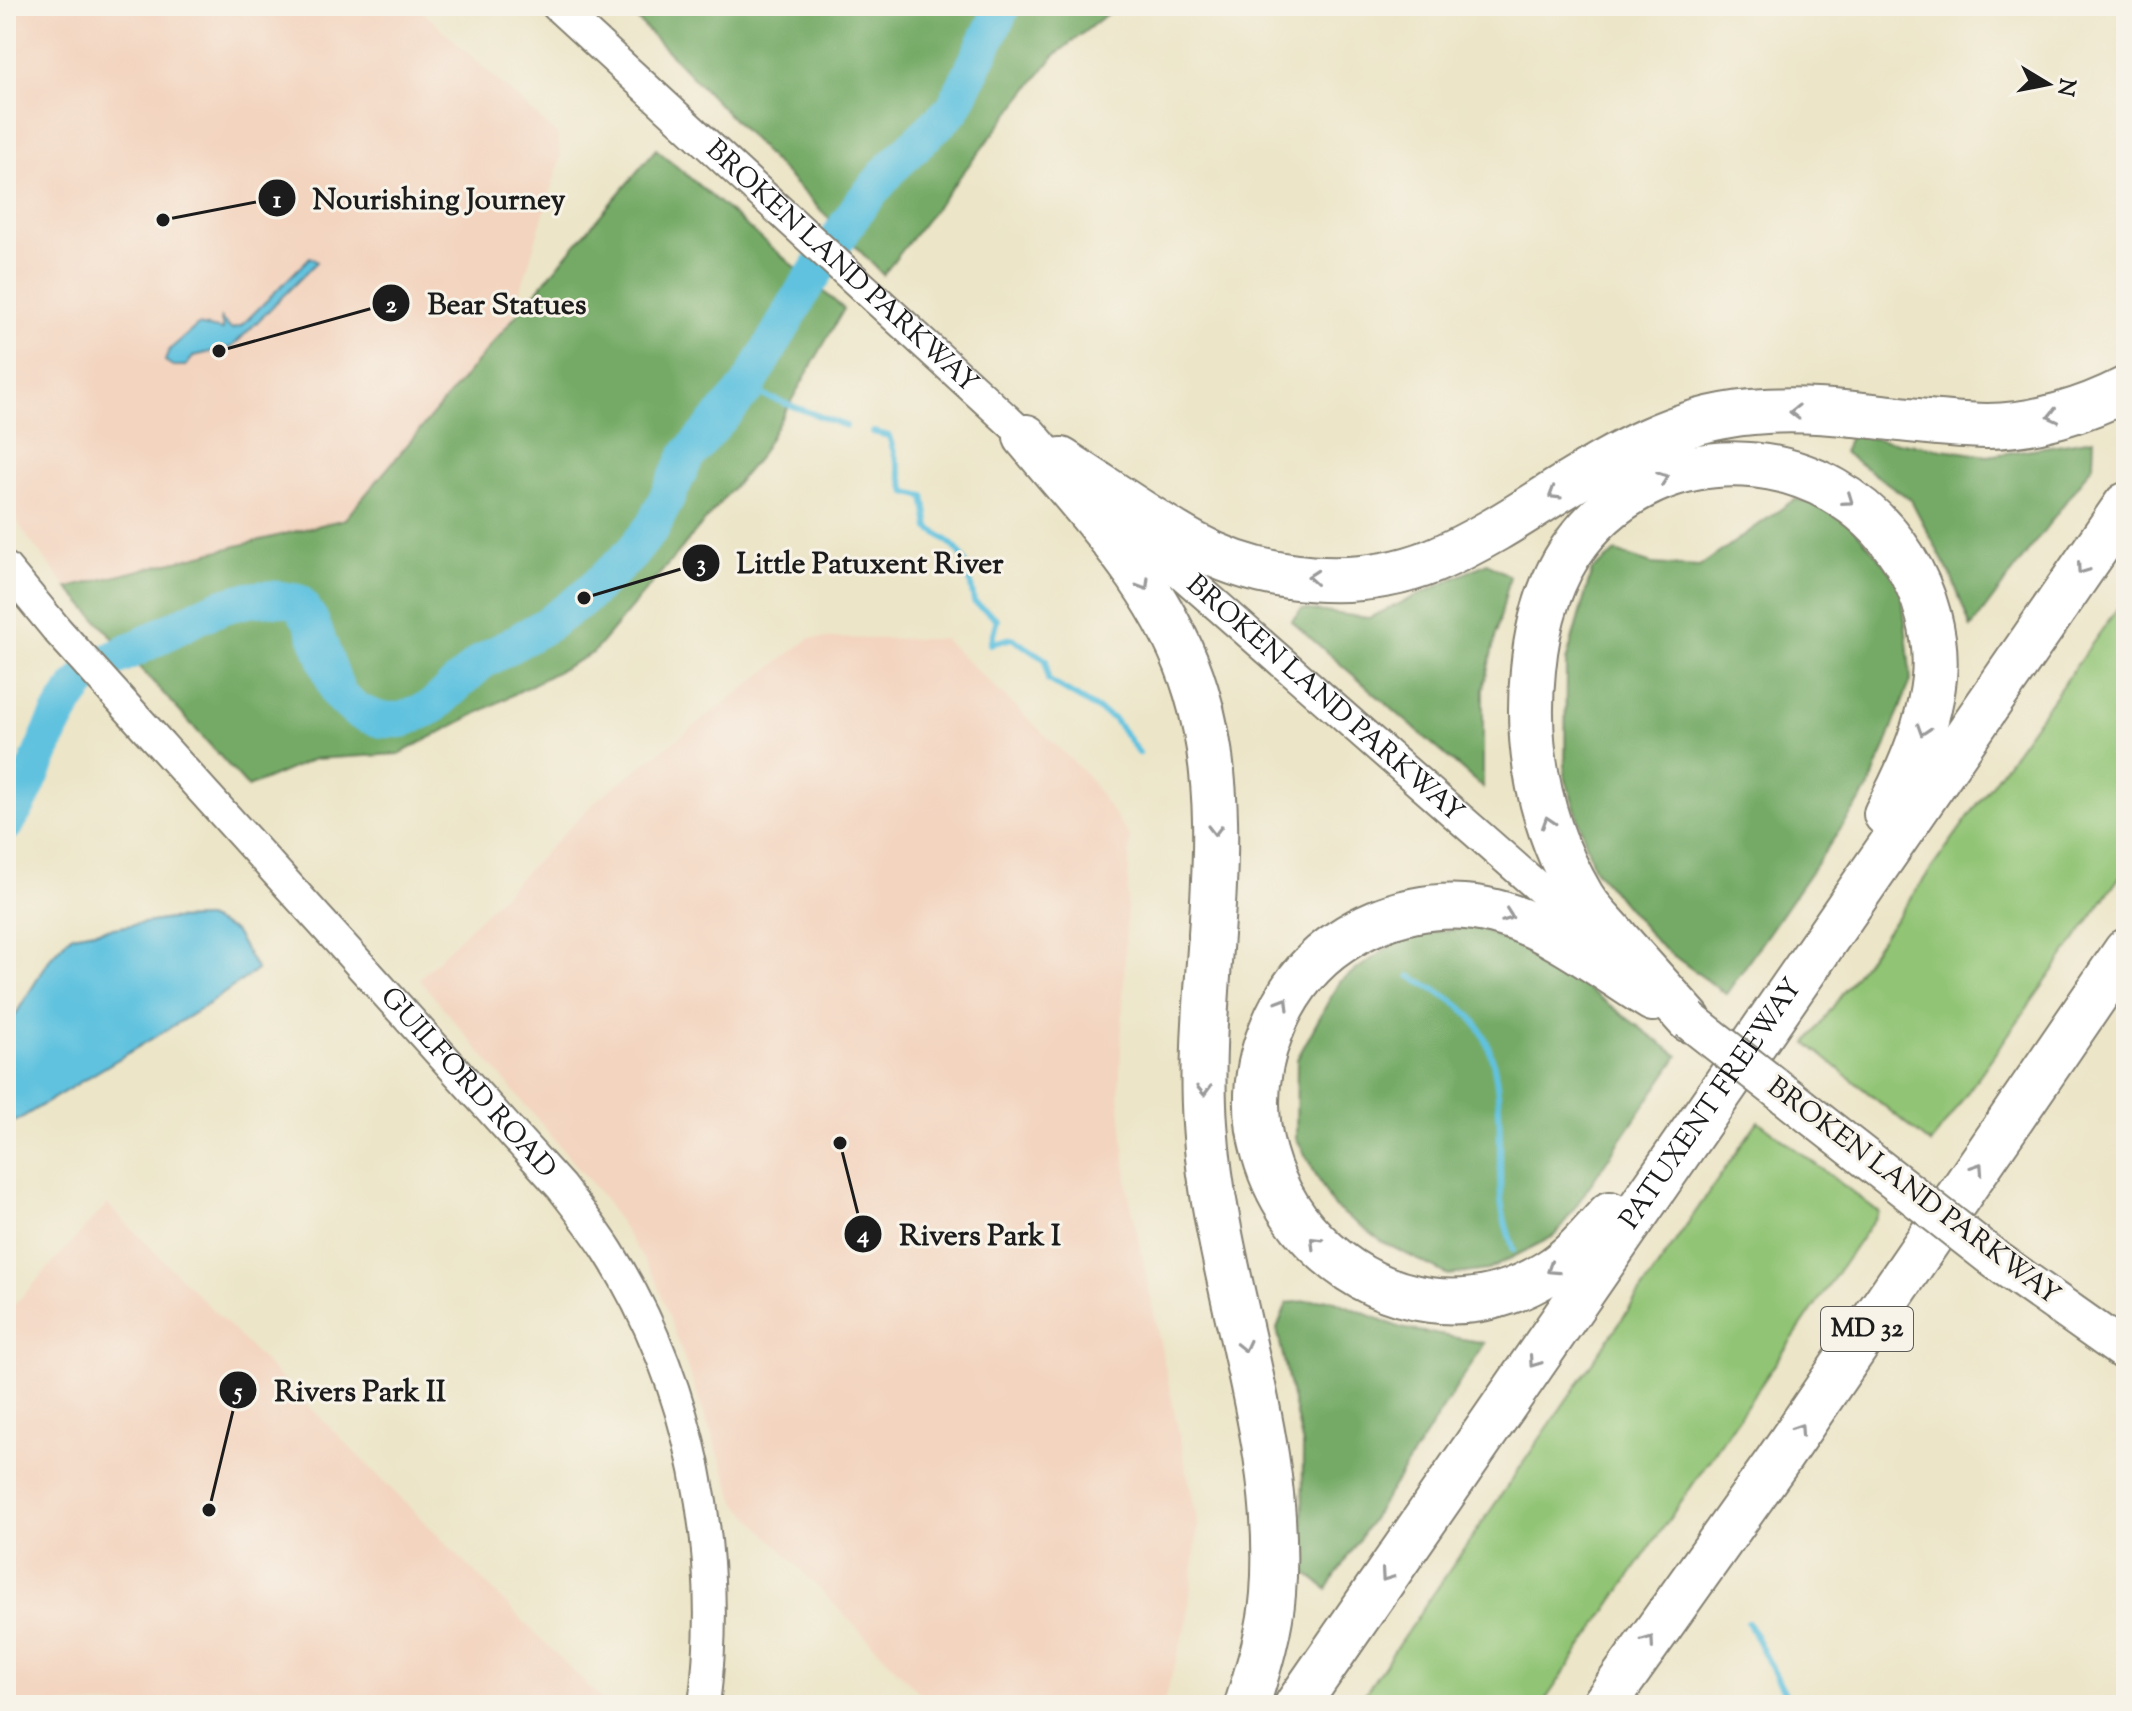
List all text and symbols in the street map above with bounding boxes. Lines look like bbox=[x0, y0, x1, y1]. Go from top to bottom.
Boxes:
north arrow bbox=[2008, 44, 2088, 124]
text: N bbox=[2047, 76, 2082, 99]
street label: BROKEN LAND PARKWAY bbox=[696, 131, 987, 403]
callout: Nourishing Journey bbox=[257, 171, 582, 225]
text: Nourishing Journey bbox=[313, 180, 566, 223]
text: 1 bbox=[273, 184, 282, 218]
callout: Bear Statues bbox=[371, 276, 602, 330]
text: Bear Statues bbox=[428, 285, 587, 328]
text: 2 bbox=[385, 289, 397, 323]
one-way arrow bbox=[1788, 403, 1801, 421]
one-way arrow bbox=[2047, 407, 2060, 424]
one-way arrow bbox=[1655, 472, 1669, 488]
one-way arrow bbox=[1548, 484, 1562, 499]
one-way arrow bbox=[1840, 490, 1854, 505]
callout: Little Patuxent River bbox=[681, 536, 1020, 590]
text: Little Patuxent River bbox=[736, 544, 1004, 587]
text: 3 bbox=[696, 548, 706, 582]
one-way arrow bbox=[2077, 561, 2092, 575]
street label: BROKEN LAND PARKWAY bbox=[1177, 566, 1472, 833]
one-way arrow bbox=[1306, 569, 1319, 586]
one-way arrow bbox=[1135, 576, 1150, 591]
one-way arrow bbox=[1916, 722, 1932, 736]
one-way arrow bbox=[1542, 816, 1558, 830]
one-way arrow bbox=[1206, 824, 1224, 837]
one-way arrow bbox=[1500, 906, 1514, 923]
street label: PATUXENT FREEWAY bbox=[1611, 971, 1813, 1238]
street label: GUILFORD ROAD bbox=[370, 979, 565, 1188]
one-way arrow bbox=[1275, 997, 1290, 1012]
street label: BROKEN LAND PARKWAY bbox=[1758, 1068, 2068, 1316]
one-way arrow bbox=[1195, 1084, 1213, 1097]
one-way arrow bbox=[1968, 1162, 1983, 1176]
callout: Rivers Park I bbox=[843, 1207, 1077, 1261]
text: Rivers Park I bbox=[899, 1216, 1061, 1259]
text: 4 bbox=[856, 1219, 869, 1253]
one-way arrow bbox=[1310, 1236, 1324, 1251]
one-way arrow bbox=[1547, 1259, 1561, 1274]
road number: MD 32 bbox=[1821, 1307, 1913, 1351]
one-way arrow bbox=[1235, 1339, 1252, 1353]
one-way arrow bbox=[1529, 1354, 1544, 1368]
callout: Rivers Park II bbox=[218, 1363, 462, 1417]
text: Rivers Park II bbox=[274, 1372, 446, 1415]
text: 5 bbox=[232, 1376, 243, 1410]
one-way arrow bbox=[1789, 1423, 1804, 1437]
one-way arrow bbox=[1381, 1568, 1396, 1582]
one-way arrow bbox=[1640, 1636, 1654, 1650]

